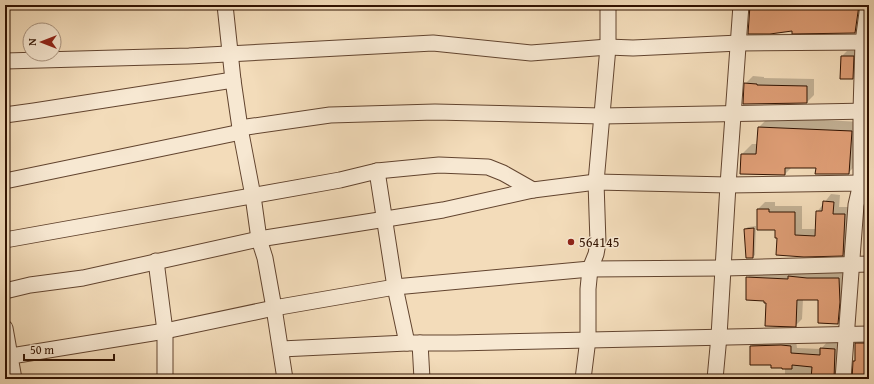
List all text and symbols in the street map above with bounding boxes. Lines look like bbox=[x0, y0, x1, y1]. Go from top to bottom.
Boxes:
north arrow bbox=[22, 22, 62, 62]
text: N bbox=[24, 38, 40, 46]
place label: 564145 bbox=[579, 232, 619, 252]
marker: 564145 bbox=[566, 237, 576, 247]
scale bar bbox=[24, 336, 114, 362]
text: 50 m bbox=[30, 341, 54, 358]

